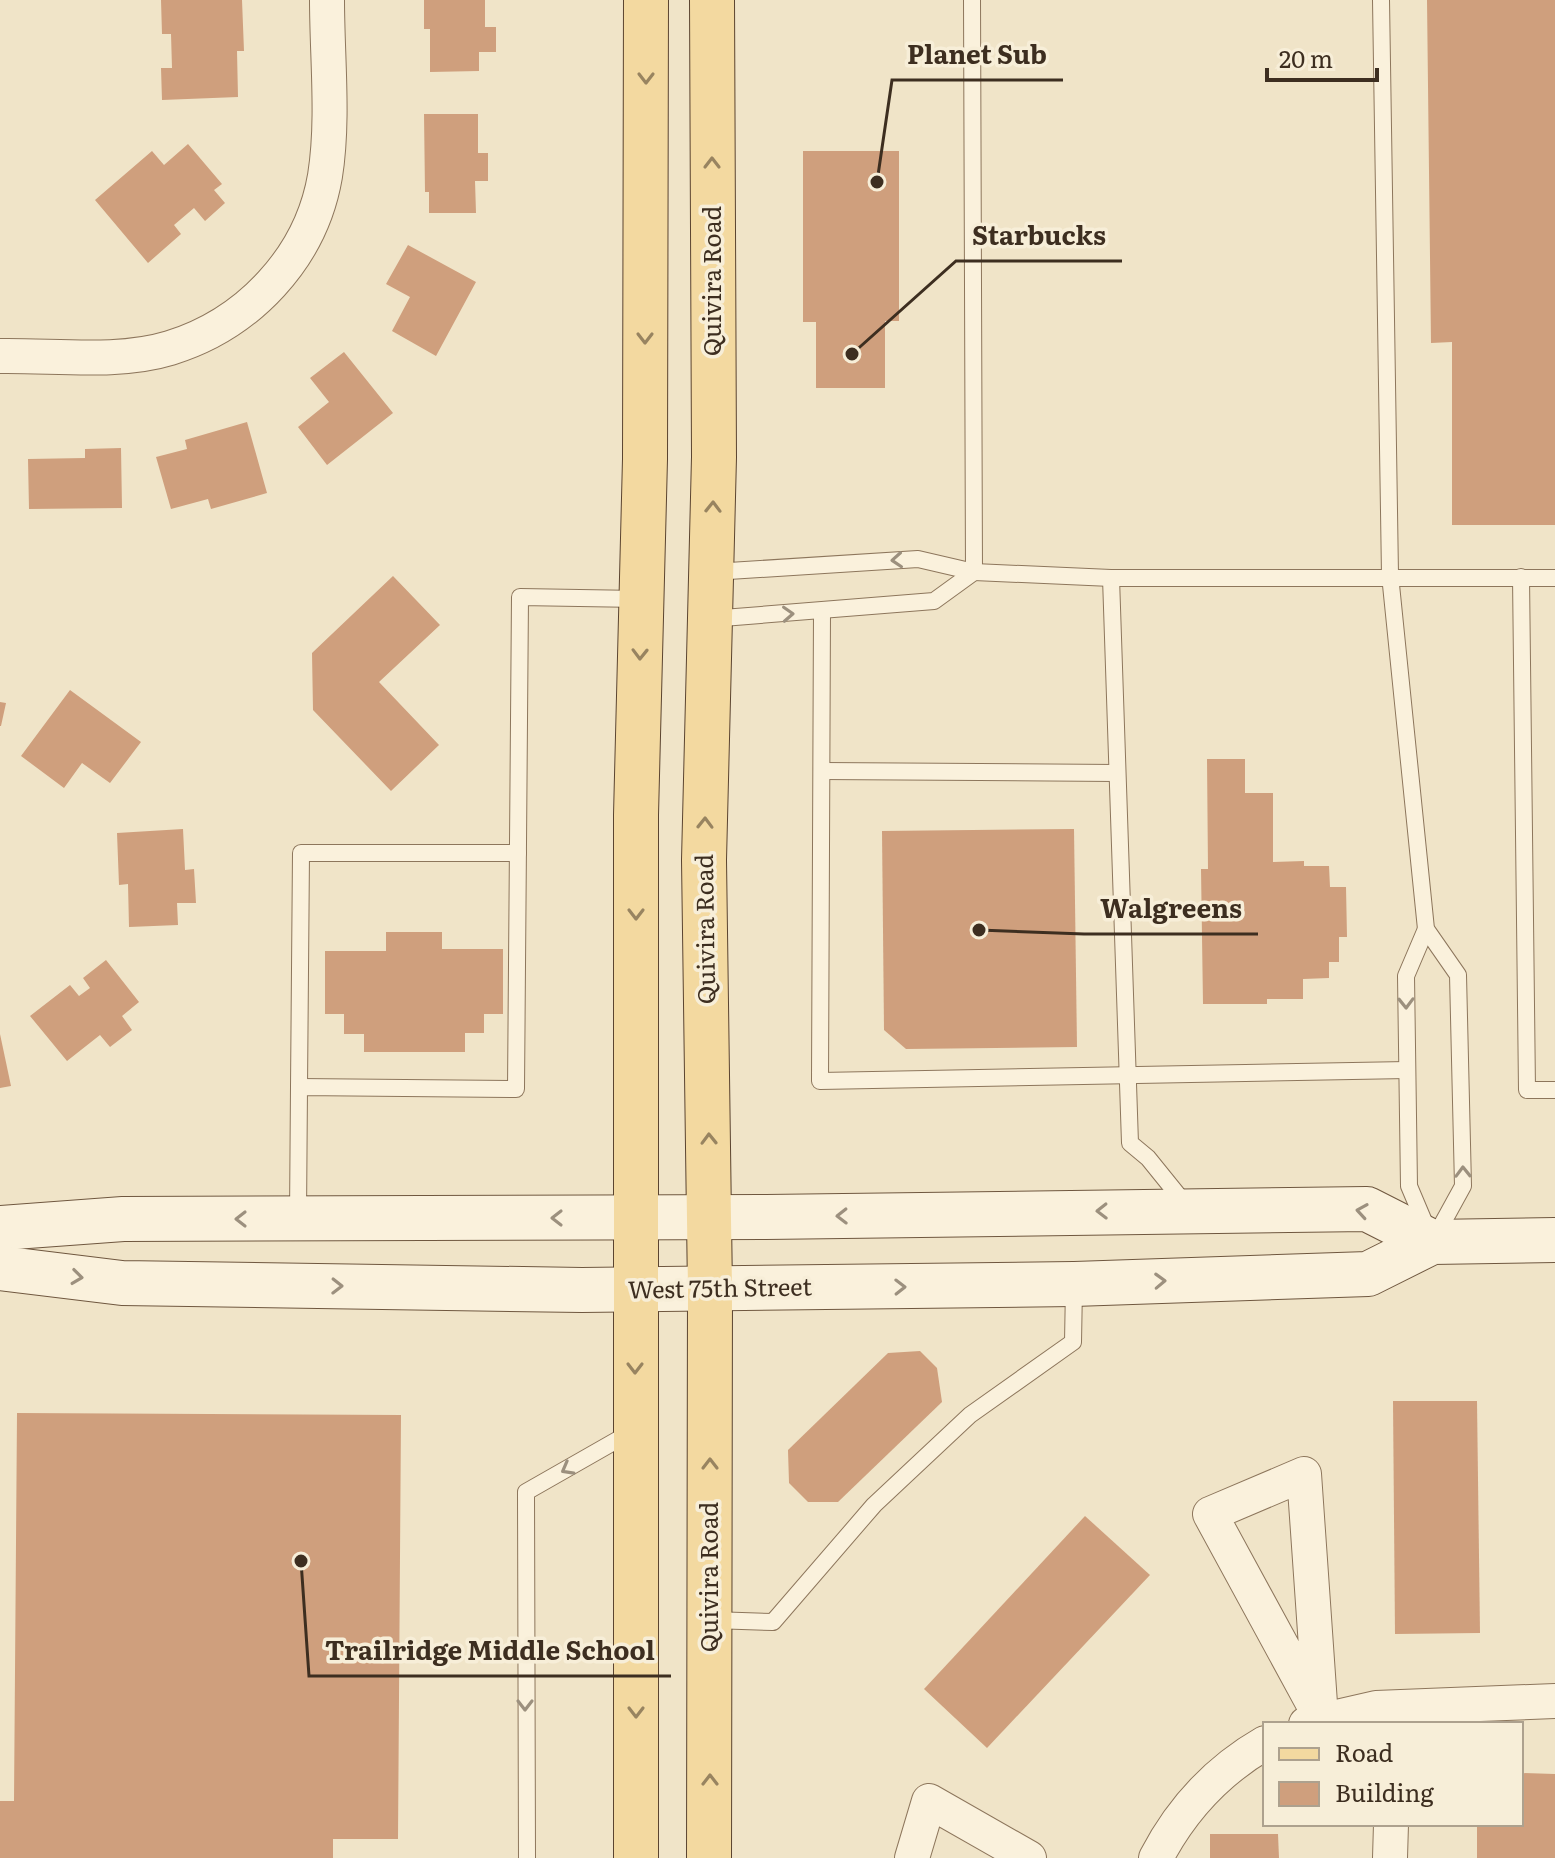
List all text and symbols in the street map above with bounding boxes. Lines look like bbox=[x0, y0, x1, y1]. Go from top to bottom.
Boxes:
callout: Planet Sub bbox=[892, 30, 1063, 80]
scale bar bbox=[1267, 32, 1377, 82]
text: Planet Sub bbox=[907, 33, 1047, 72]
text: 20 m bbox=[1279, 40, 1333, 75]
one-way arrow bbox=[637, 72, 655, 85]
one-way arrow bbox=[703, 156, 721, 169]
street label: Quivira Road bbox=[693, 206, 728, 356]
callout: Starbucks bbox=[956, 211, 1122, 261]
text: Starbucks bbox=[972, 214, 1106, 253]
one-way arrow bbox=[636, 332, 654, 345]
one-way arrow bbox=[704, 500, 721, 513]
one-way arrow bbox=[890, 551, 903, 568]
one-way arrow bbox=[782, 606, 795, 623]
one-way arrow bbox=[631, 648, 648, 661]
one-way arrow bbox=[697, 816, 714, 829]
street label: Quivira Road bbox=[685, 853, 722, 1004]
callout: Walgreens bbox=[1084, 884, 1258, 934]
text: Walgreens bbox=[1100, 887, 1242, 926]
one-way arrow bbox=[627, 908, 645, 921]
one-way arrow bbox=[1397, 997, 1415, 1010]
one-way arrow bbox=[700, 1132, 718, 1145]
one-way arrow bbox=[1454, 1165, 1472, 1178]
one-way arrow bbox=[1095, 1202, 1108, 1220]
one-way arrow bbox=[1355, 1203, 1368, 1220]
one-way arrow bbox=[835, 1207, 848, 1225]
one-way arrow bbox=[550, 1209, 563, 1227]
one-way arrow bbox=[234, 1210, 247, 1228]
street label: West 75th Street bbox=[628, 1267, 813, 1306]
one-way arrow bbox=[71, 1269, 84, 1286]
one-way arrow bbox=[1154, 1273, 1167, 1290]
one-way arrow bbox=[331, 1277, 344, 1295]
one-way arrow bbox=[894, 1278, 907, 1296]
one-way arrow bbox=[626, 1362, 644, 1375]
one-way arrow bbox=[701, 1457, 719, 1470]
one-way arrow bbox=[561, 1459, 576, 1475]
street label: Quivira Road bbox=[690, 1502, 725, 1652]
callout: Trailridge Middle School bbox=[309, 1626, 671, 1676]
text: Trailridge Middle School bbox=[325, 1629, 655, 1668]
one-way arrow bbox=[516, 1699, 534, 1712]
one-way arrow bbox=[627, 1706, 645, 1719]
legend bbox=[1263, 1722, 1523, 1826]
text: Road bbox=[1335, 1734, 1394, 1769]
one-way arrow bbox=[701, 1773, 719, 1786]
text: Building bbox=[1335, 1774, 1434, 1809]

